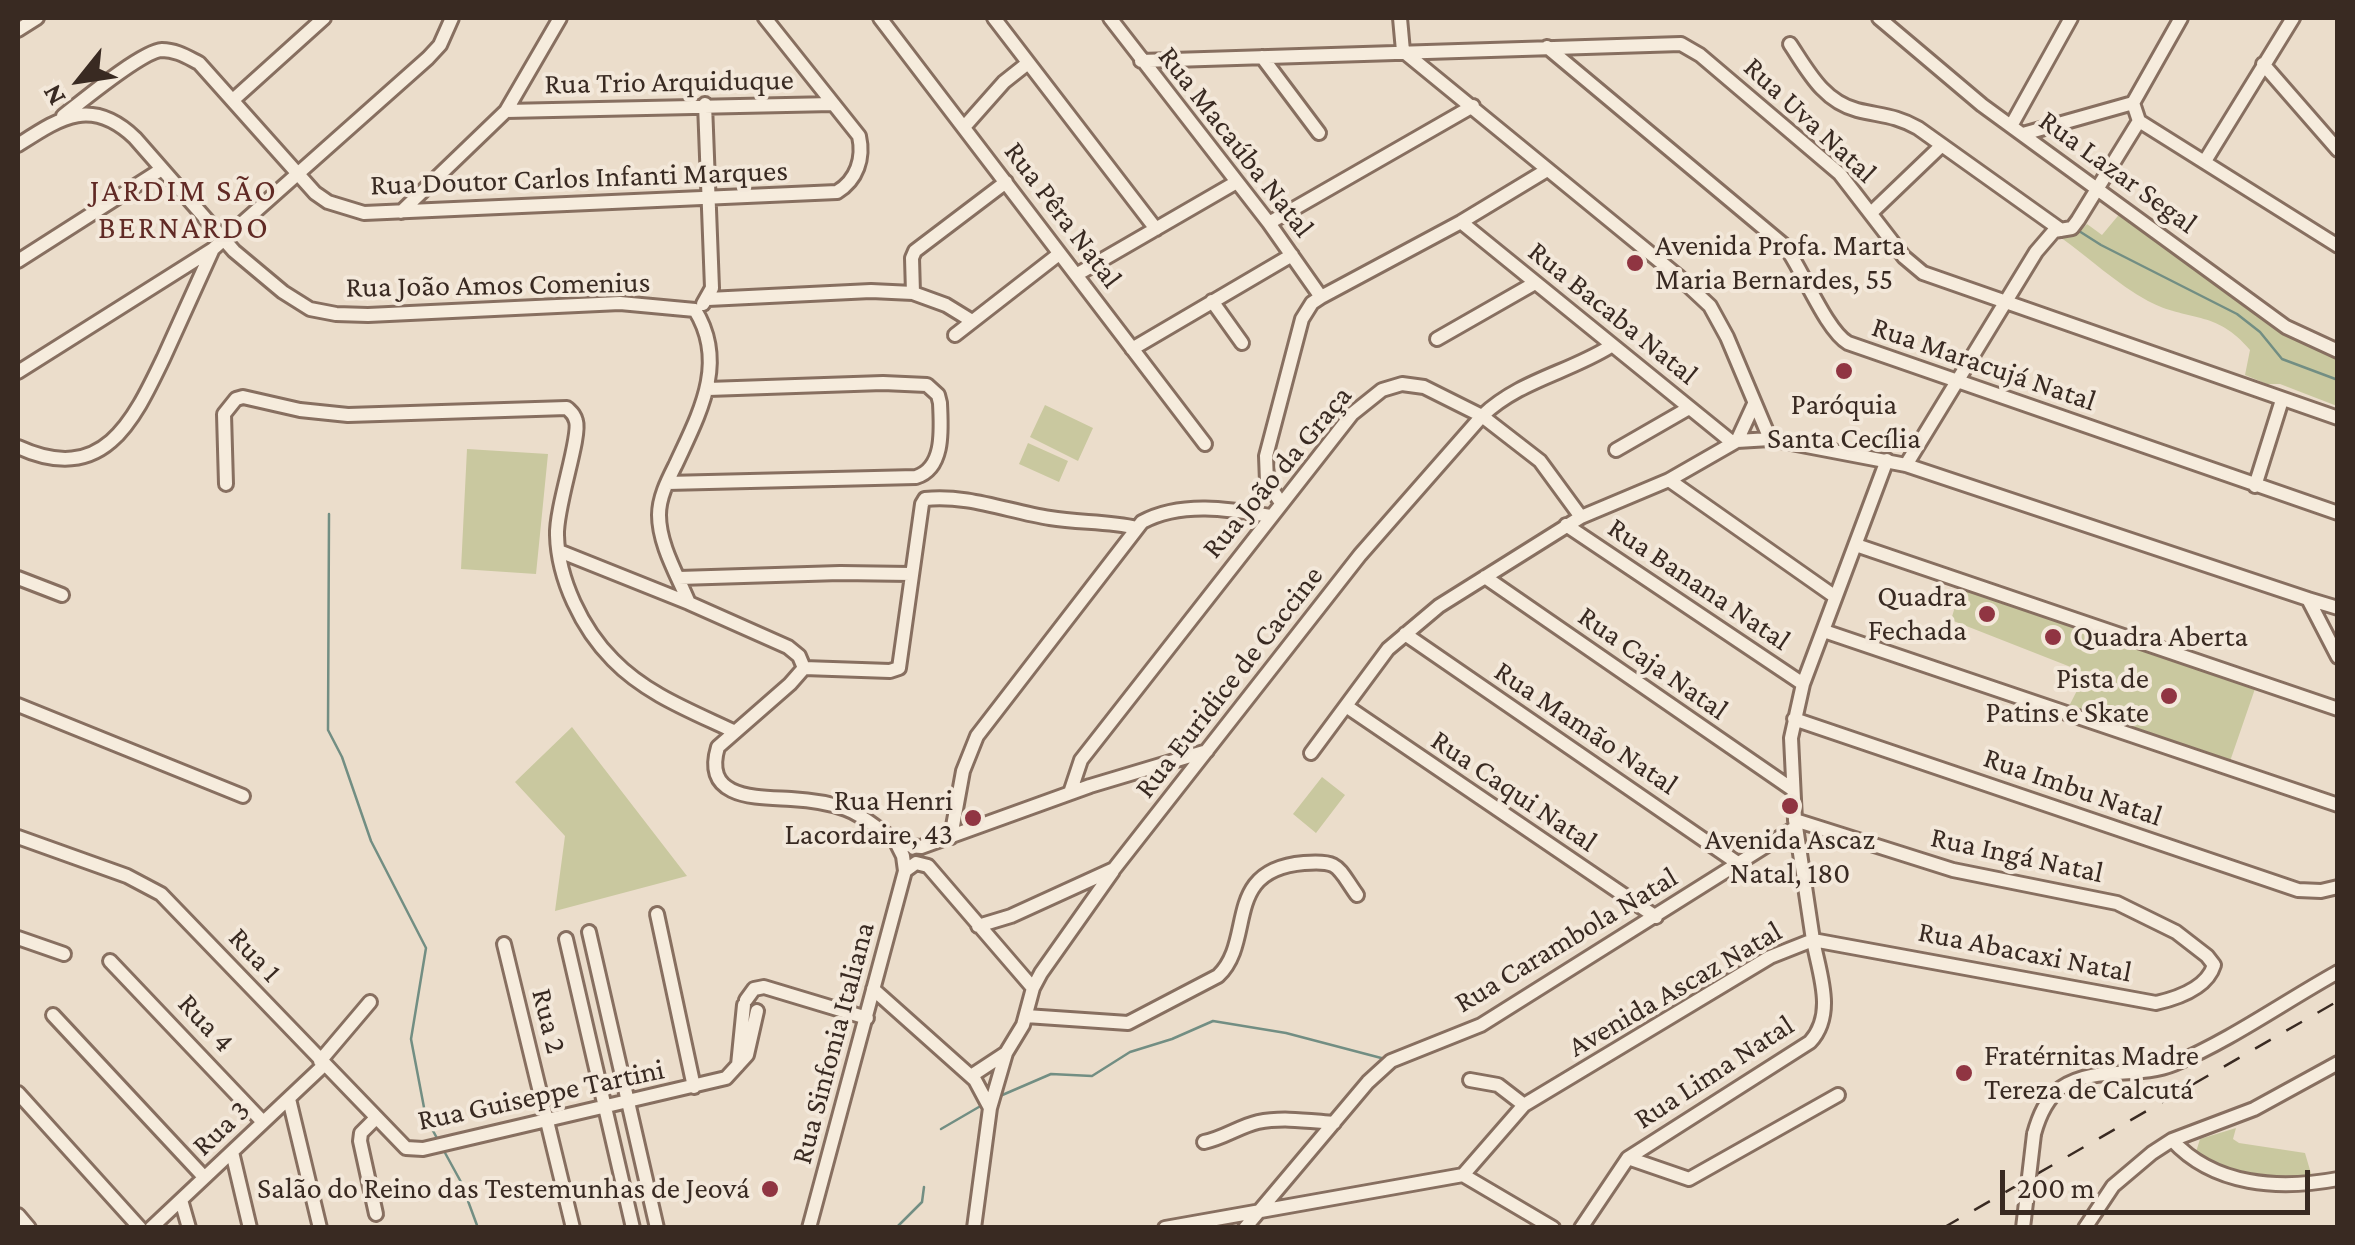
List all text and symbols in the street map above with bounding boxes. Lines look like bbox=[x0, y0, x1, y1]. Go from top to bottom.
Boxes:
north arrow bbox=[30, 30, 130, 130]
street label: Rua Macaúba Natal bbox=[1150, 39, 1322, 245]
street label: Rua Uva Natal bbox=[1736, 49, 1884, 191]
street label: Rua Trio Arquiduque bbox=[544, 62, 794, 102]
text: N bbox=[35, 79, 72, 111]
street label: Rua Lazar Segal bbox=[2032, 103, 2204, 241]
street label: Rua Pêra Natal bbox=[996, 135, 1130, 295]
street label: Rua Doutor Carlos Infanti Marques bbox=[370, 153, 788, 203]
district label: JARDIM SÃO BERNARDO bbox=[90, 172, 278, 247]
place label: Avenida Profa. Marta Maria Bernardes, 55 bbox=[1655, 228, 1906, 298]
street label: Rua Bacaba Natal bbox=[1521, 233, 1705, 393]
marker: Avenida Profa. Marta Maria Bernardes, 55 bbox=[1624, 252, 1646, 274]
street label: Rua João Amos Comenius bbox=[345, 264, 651, 306]
street label: Rua Maracujá Natal bbox=[1867, 309, 2101, 419]
marker: Paróquia Santa Cecília bbox=[1833, 360, 1855, 382]
street label: Rua João da Graça bbox=[1194, 378, 1360, 566]
place label: Paróquia Santa Cecília bbox=[1767, 387, 1921, 458]
street label: Rua Banana Natal bbox=[1601, 510, 1797, 658]
street label: Rua Euridice de Caccine bbox=[1127, 559, 1331, 805]
place label: Quadra Fechada bbox=[1868, 579, 1967, 650]
street label: Rua Caja Natal bbox=[1571, 598, 1735, 728]
marker: Quadra Fechada bbox=[1976, 603, 1998, 625]
place label: Quadra Aberta bbox=[2073, 619, 2248, 655]
marker: Quadra Aberta bbox=[2042, 626, 2064, 648]
street label: Rua Mamão Natal bbox=[1487, 653, 1685, 803]
place label: Pista de Patins e Skate bbox=[1985, 661, 2149, 732]
marker: Pista de Patins e Skate bbox=[2158, 685, 2180, 707]
street label: Rua Caqui Natal bbox=[1424, 722, 1604, 860]
street label: Rua Imbu Natal bbox=[1979, 740, 2167, 834]
place label: Rua Henri Lacordaire, 43 bbox=[785, 783, 953, 854]
marker: Avenida Ascaz Natal, 180 bbox=[1779, 795, 1801, 817]
marker: Rua Henri Lacordaire, 43 bbox=[962, 807, 984, 829]
street label: Rua Ingá Natal bbox=[1927, 819, 2107, 891]
place label: Avenida Ascaz Natal, 180 bbox=[1705, 822, 1875, 892]
street label: Rua Carambola Natal bbox=[1448, 859, 1684, 1021]
street label: Avenida Ascaz Natal bbox=[1562, 913, 1788, 1065]
street label: Rua Abacaxi Natal bbox=[1915, 914, 2135, 990]
street label: Rua Sinfonia Italiana bbox=[783, 918, 883, 1168]
street label: Rua 1 bbox=[221, 920, 289, 990]
street label: Rua 2 bbox=[524, 985, 574, 1057]
street label: Rua 4 bbox=[170, 986, 242, 1060]
street label: Rua Lima Natal bbox=[1627, 1007, 1801, 1137]
place label: Fratérnitas Madre Tereza de Calcutá bbox=[1984, 1038, 2199, 1108]
street label: Rua Guiseppe Tartini bbox=[414, 1051, 668, 1139]
marker: Fratérnitas Madre Tereza de Calcutá bbox=[1953, 1062, 1975, 1084]
street label: Rua 3 bbox=[185, 1092, 257, 1164]
scale bar bbox=[2005, 1150, 2315, 1212]
place label: Salão do Reino das Testemunhas de Jeová bbox=[257, 1171, 750, 1207]
text: 200 m bbox=[2017, 1171, 2095, 1204]
marker: Salão do Reino das Testemunhas de Jeová bbox=[759, 1178, 781, 1200]

